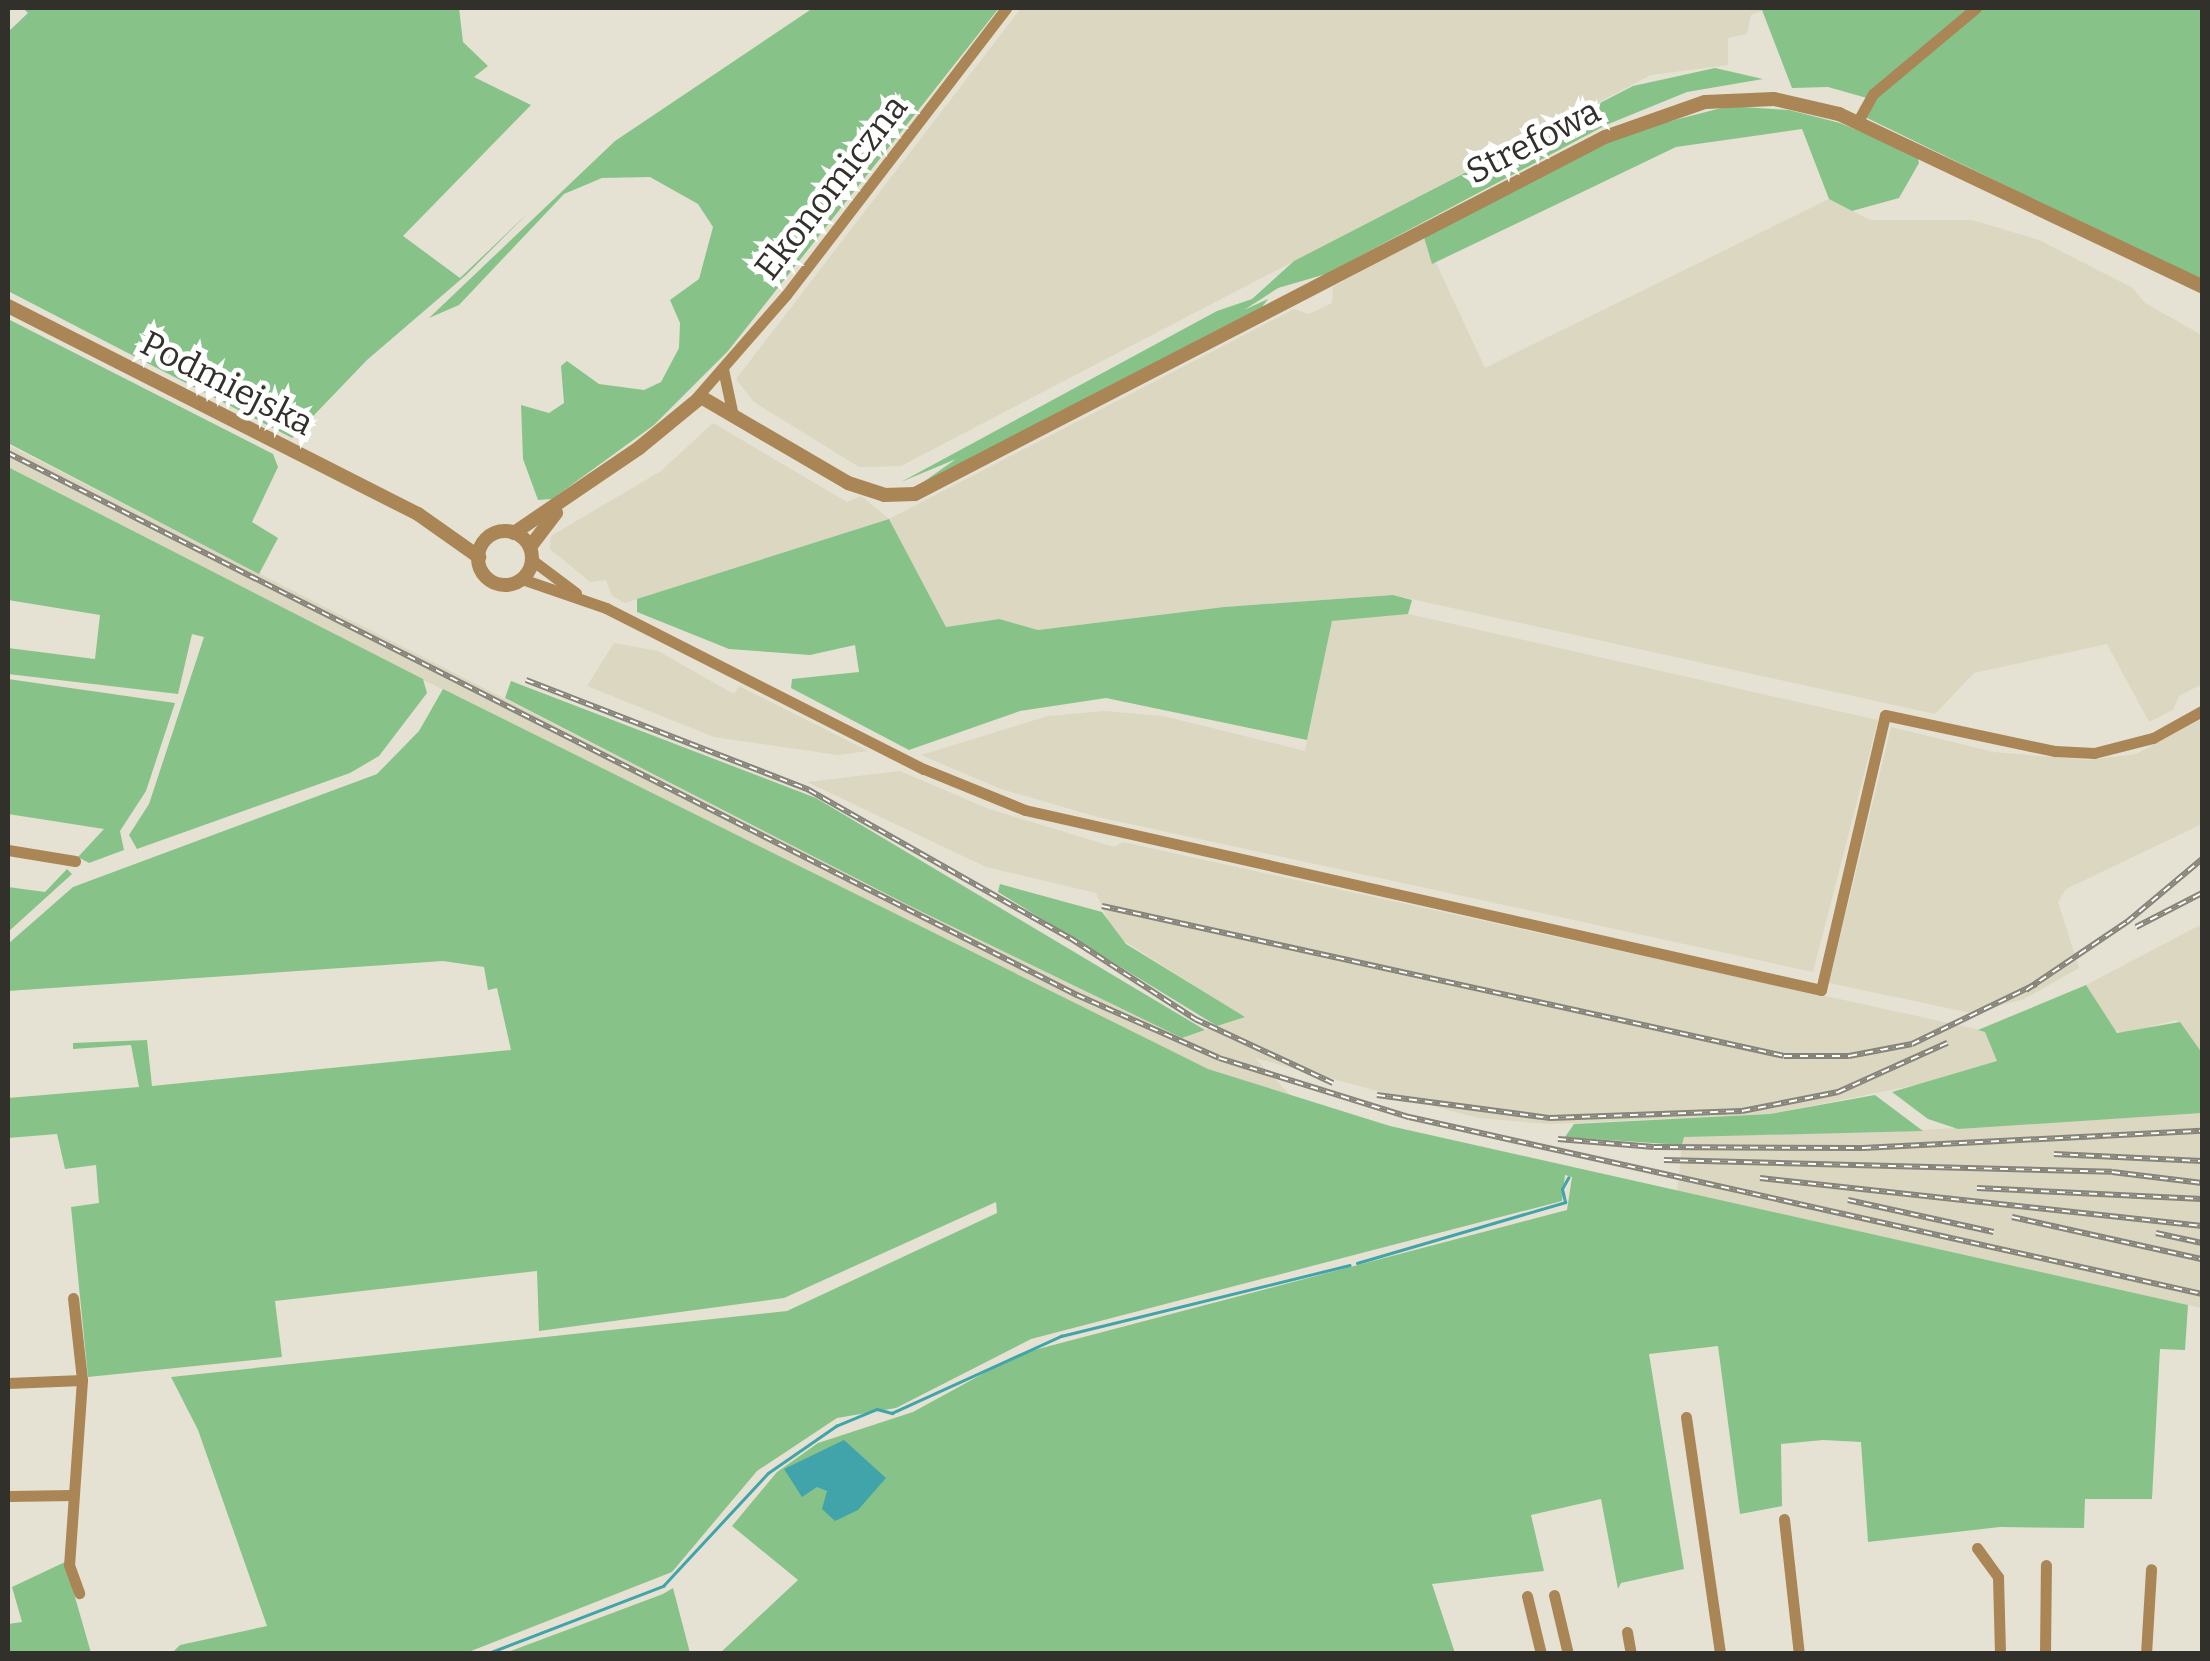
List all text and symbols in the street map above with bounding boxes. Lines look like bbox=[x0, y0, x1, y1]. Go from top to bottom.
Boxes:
street label: Ekonomiczna bbox=[746, 86, 916, 288]
street label: Strefowa bbox=[1459, 89, 1607, 193]
street label: Podmiejska bbox=[134, 322, 320, 444]

